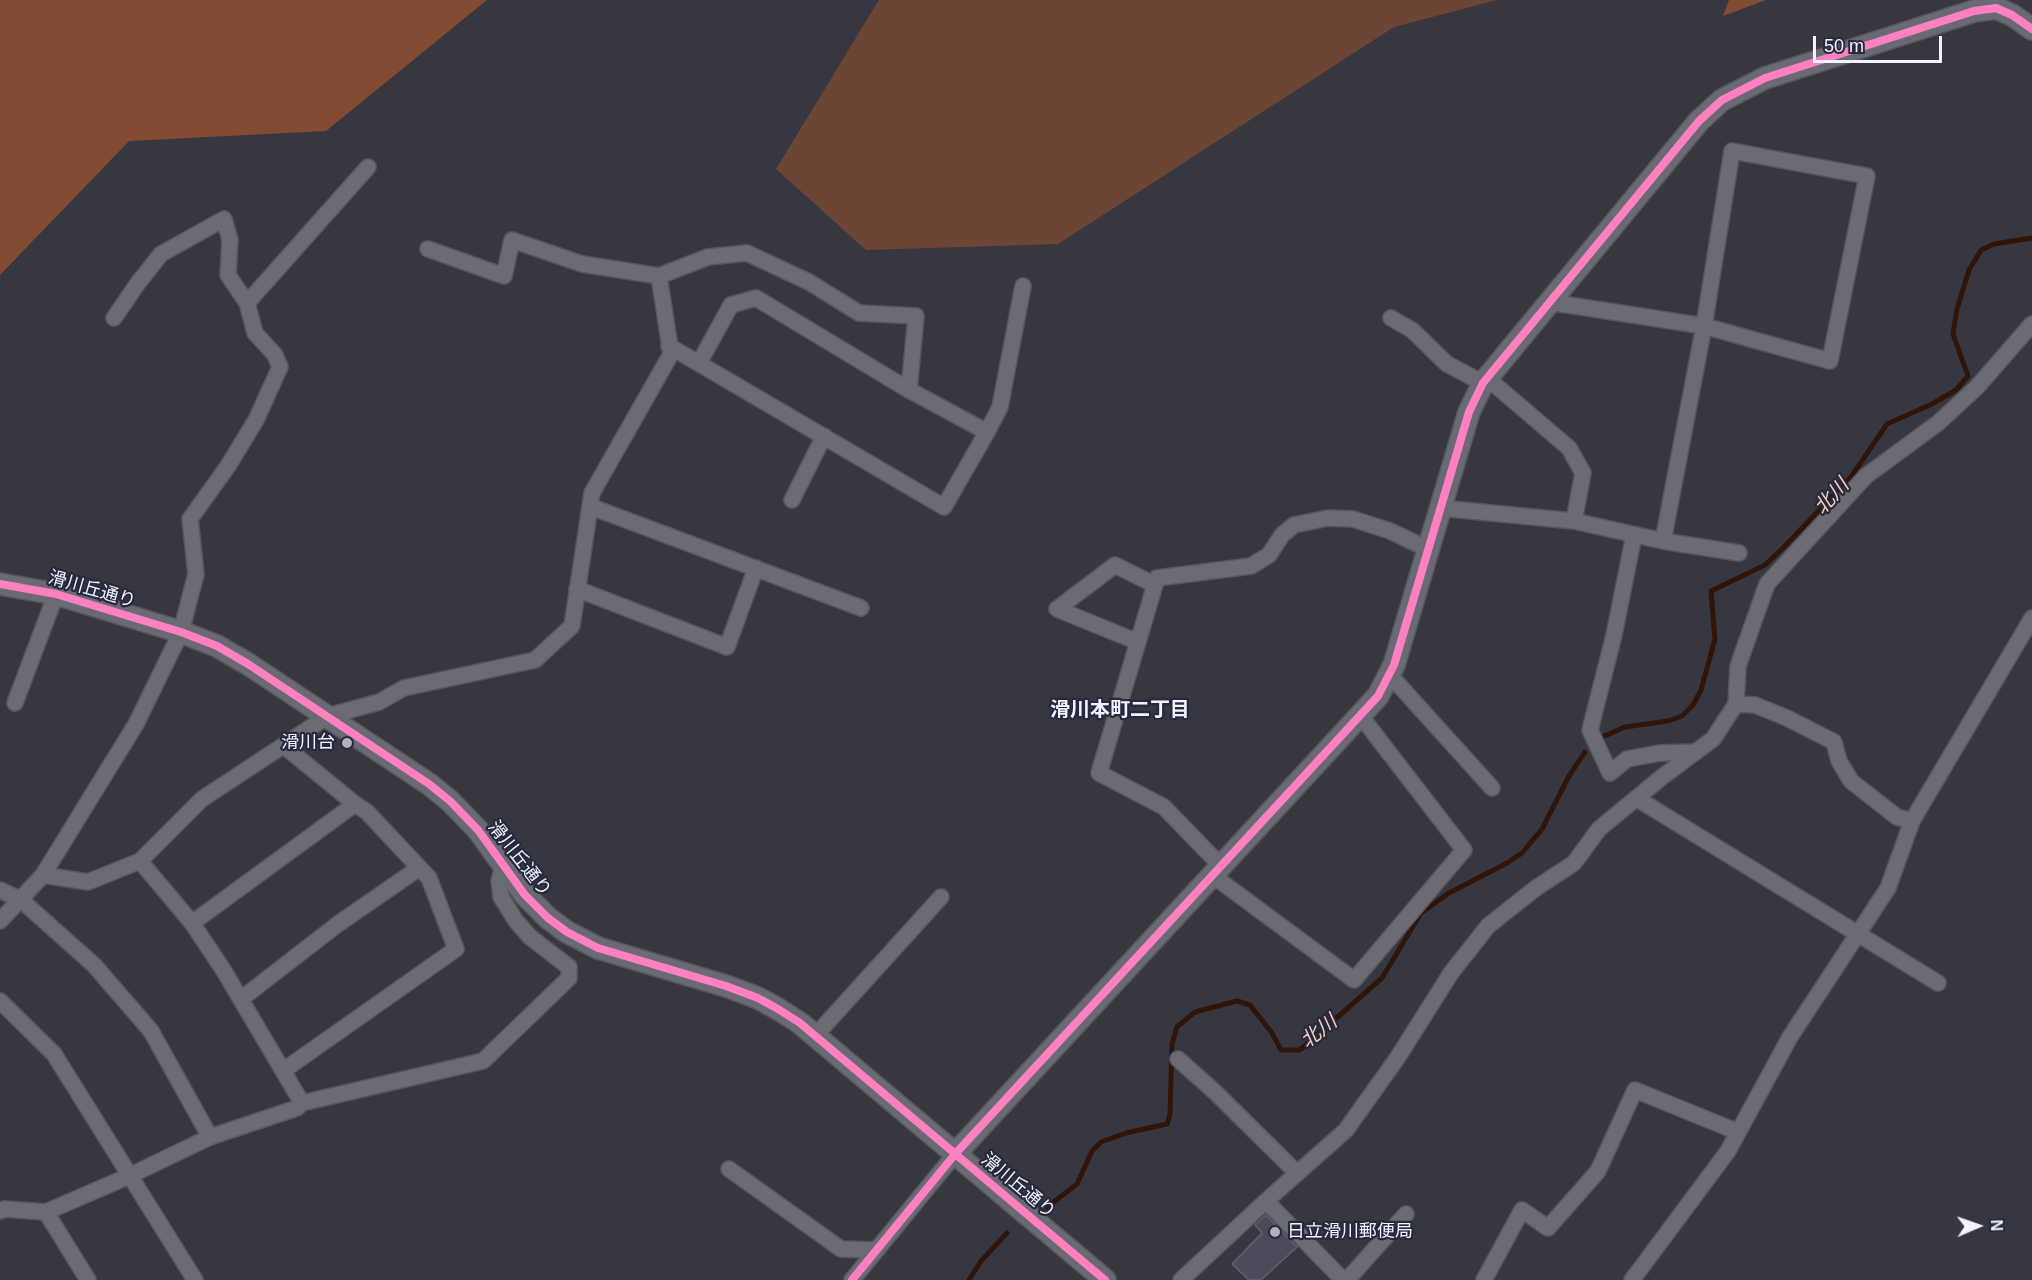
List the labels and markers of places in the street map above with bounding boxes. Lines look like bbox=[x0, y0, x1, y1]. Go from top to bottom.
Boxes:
place label: 滑川台 bbox=[281, 732, 335, 754]
marker: 滑川台 bbox=[340, 736, 354, 750]
place label: 日立滑川郵便局 bbox=[1287, 1221, 1413, 1243]
marker: 日立滑川郵便局 bbox=[1268, 1225, 1282, 1239]

